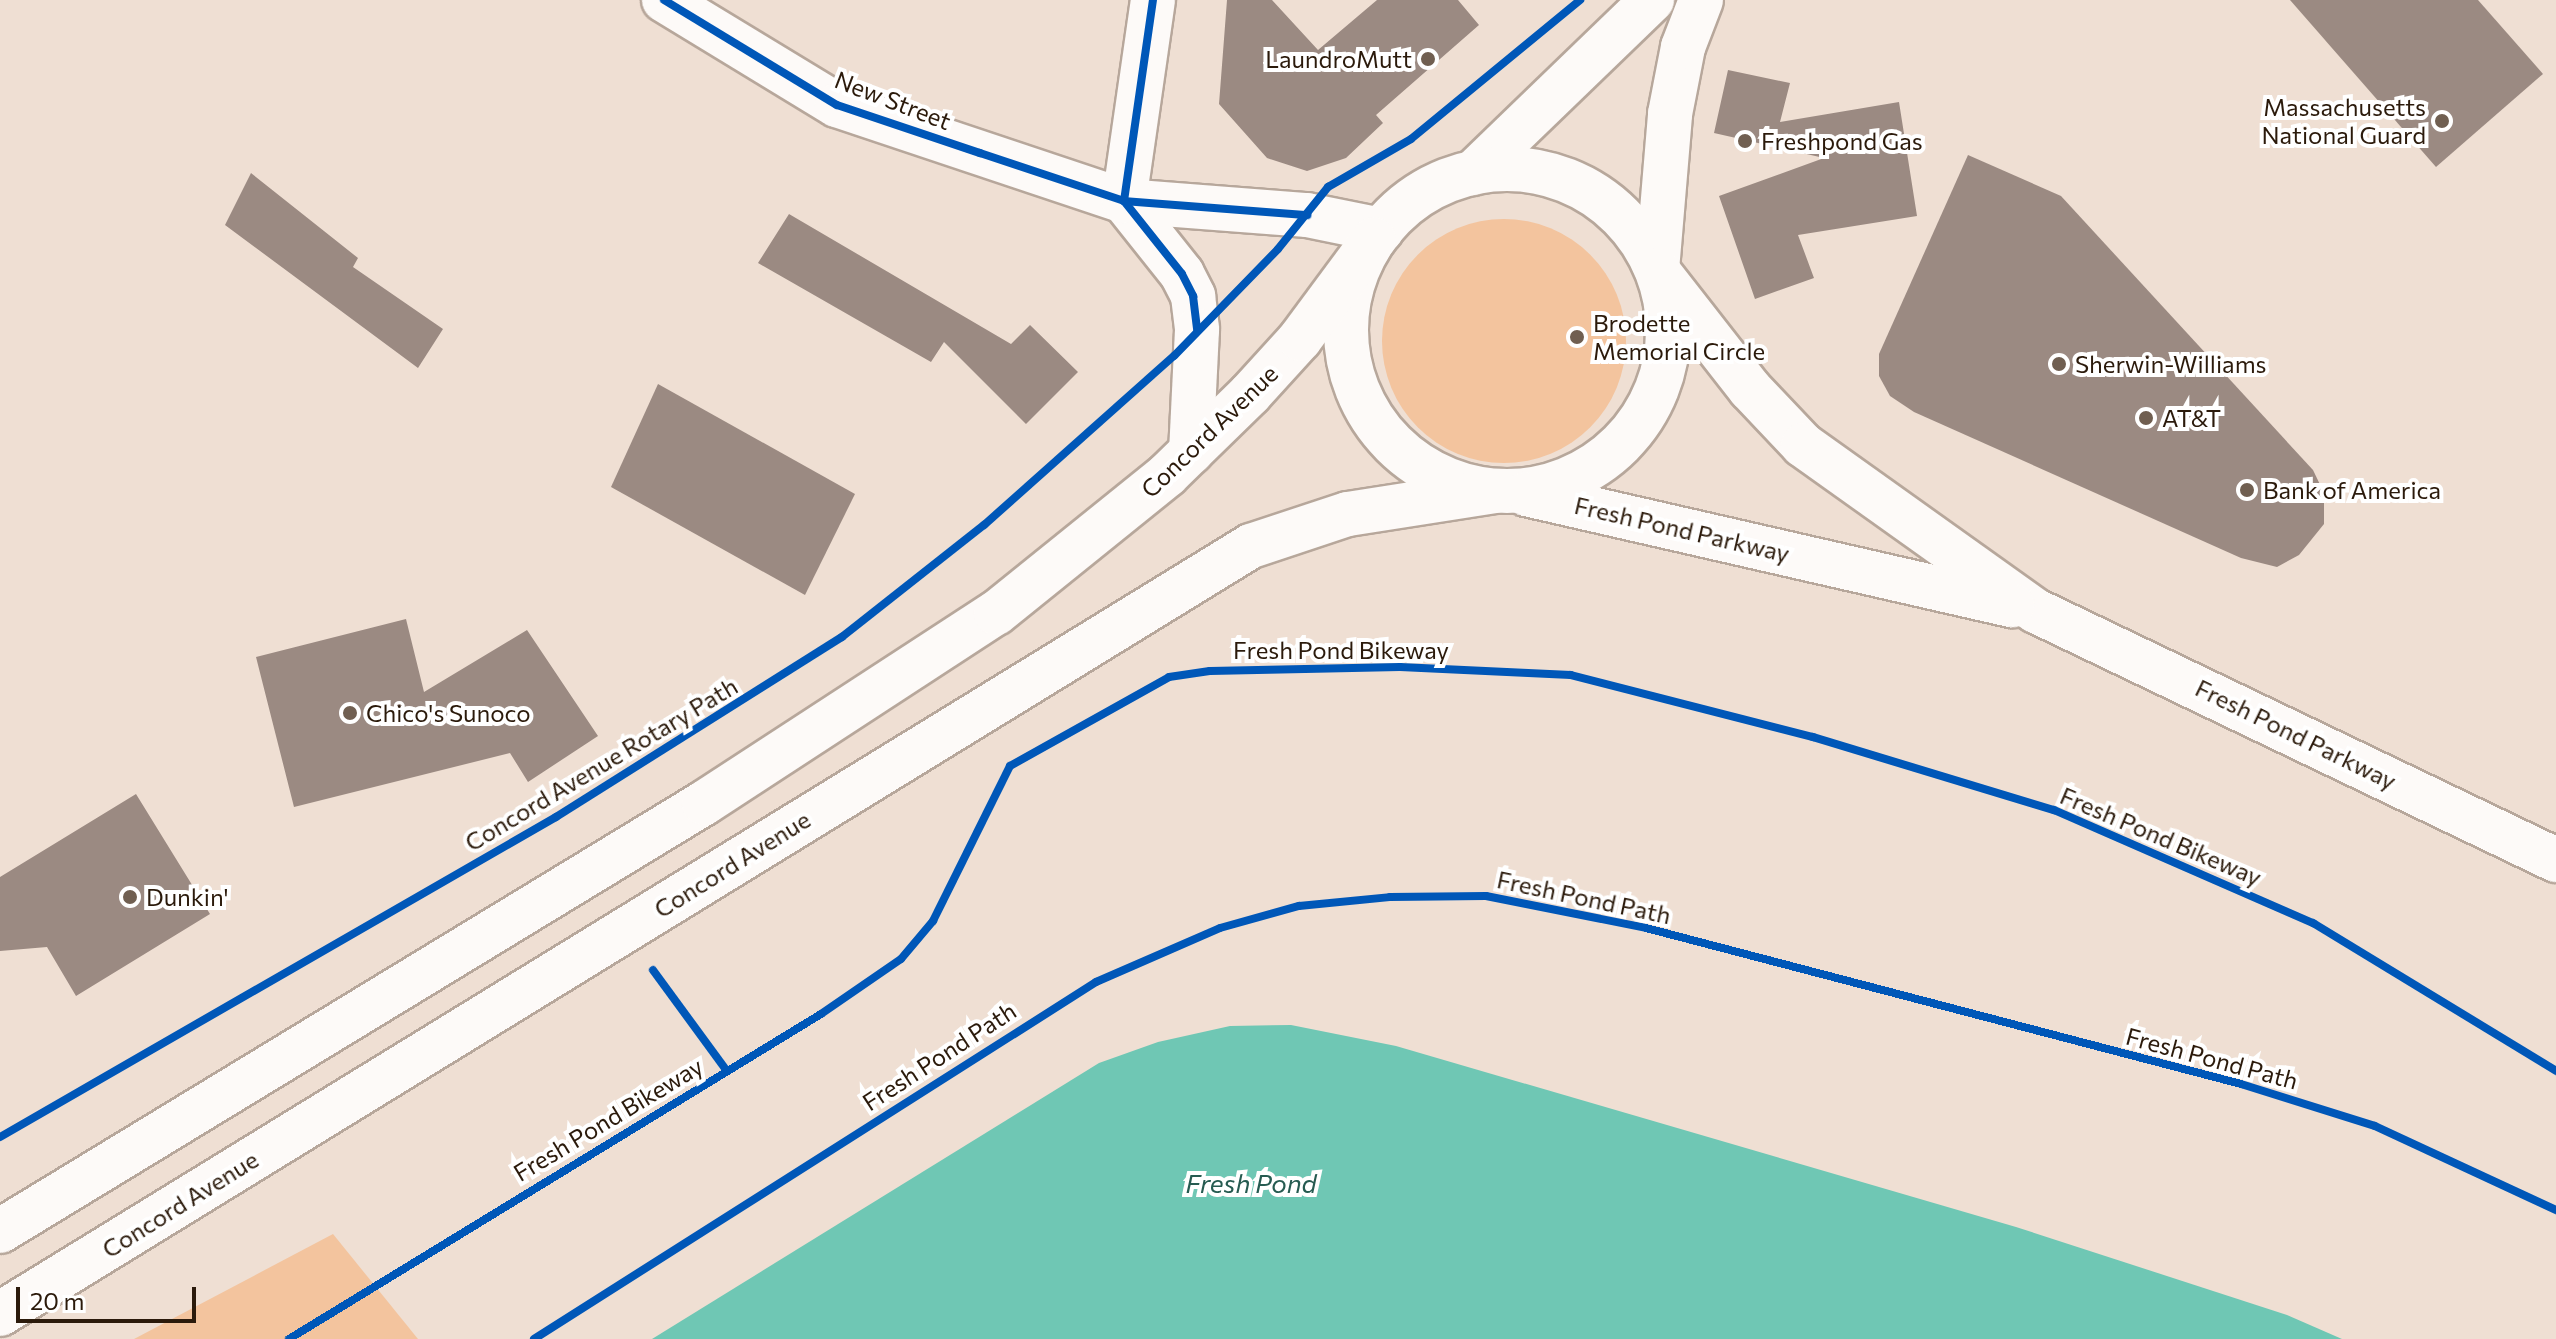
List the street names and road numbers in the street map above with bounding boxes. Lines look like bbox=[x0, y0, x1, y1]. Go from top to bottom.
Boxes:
street label: New Street bbox=[831, 65, 955, 135]
street label: Concord Avenue bbox=[1135, 359, 1283, 503]
street label: Fresh Pond Parkway bbox=[1572, 490, 1792, 568]
street label: Fresh Pond Bikeway bbox=[1233, 636, 1449, 664]
street label: Concord Avenue Rotary Path bbox=[460, 671, 742, 857]
street label: Fresh Pond Parkway bbox=[2191, 673, 2401, 795]
street label: Fresh Pond Bikeway bbox=[2056, 781, 2266, 891]
street label: Concord Avenue bbox=[649, 805, 815, 923]
street label: Fresh Pond Path bbox=[1494, 865, 1674, 929]
street label: Fresh Pond Path bbox=[857, 996, 1021, 1116]
street label: Fresh Pond Path bbox=[2123, 1021, 2301, 1095]
street label: Fresh Pond Bikeway bbox=[508, 1051, 708, 1187]
street label: Concord Avenue bbox=[97, 1145, 263, 1263]

